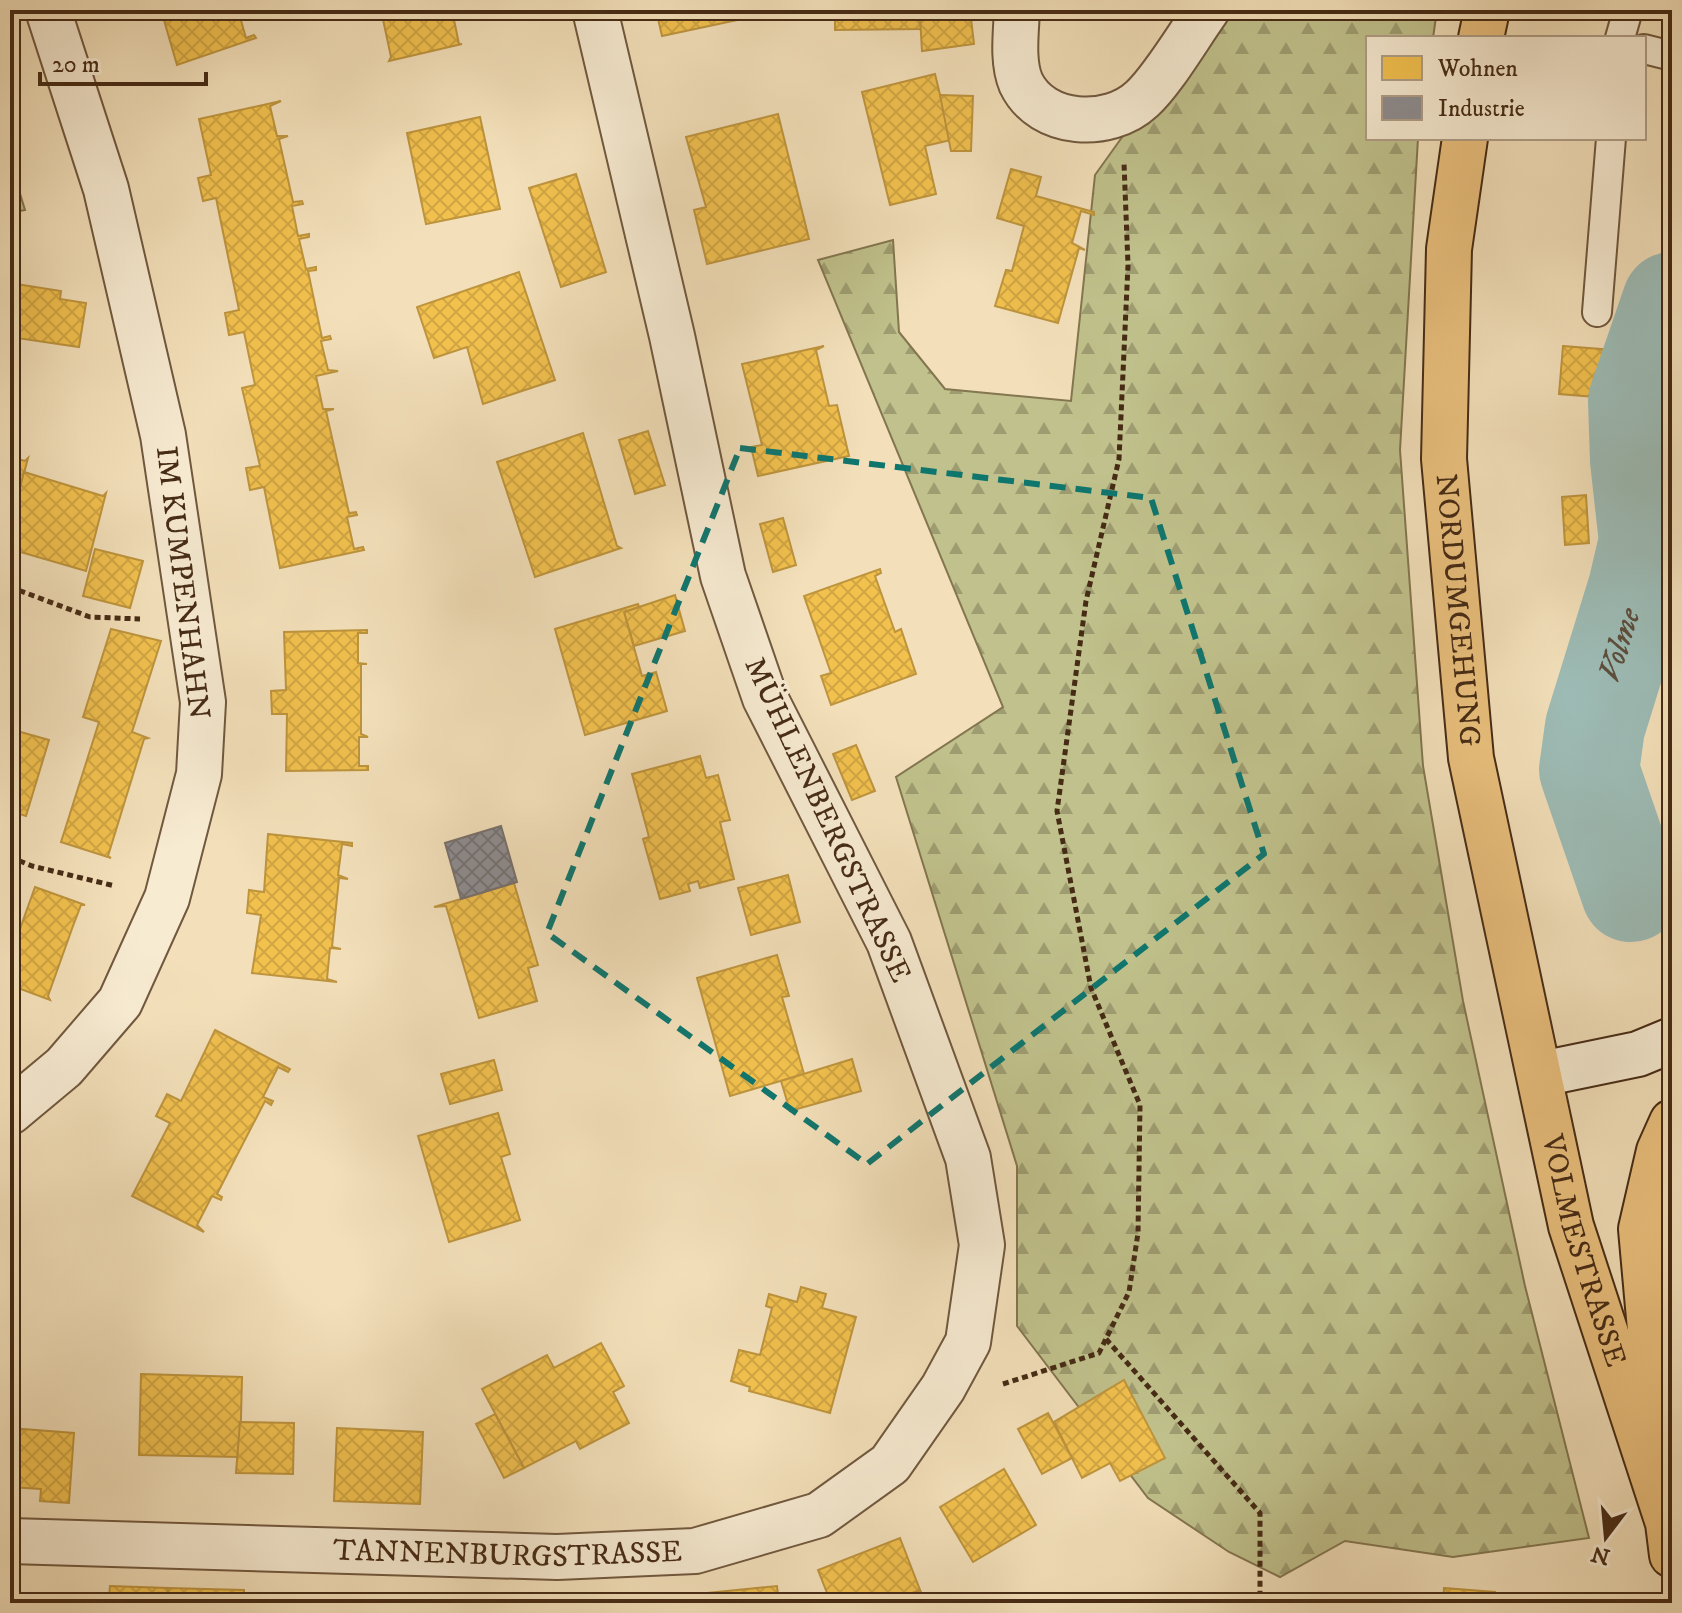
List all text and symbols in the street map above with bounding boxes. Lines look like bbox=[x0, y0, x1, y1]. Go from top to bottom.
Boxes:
scale bar bbox=[40, 36, 206, 86]
legend bbox=[1366, 36, 1646, 140]
text: 20 m bbox=[52, 50, 100, 80]
text: Wohnen bbox=[1437, 54, 1518, 84]
text: Industrie bbox=[1438, 94, 1525, 124]
street label: IM KUMPENHAHN bbox=[147, 444, 217, 722]
street label: NORDUMGEHUNG bbox=[1427, 472, 1488, 748]
water label: Volme bbox=[1590, 602, 1651, 687]
street label: MÜHLENBERGSTRASSE bbox=[735, 651, 920, 988]
street label: VOLMESTRASSE bbox=[1533, 1130, 1634, 1371]
north arrow bbox=[1566, 1497, 1646, 1577]
street label: TANNENBURGSTRASSE bbox=[333, 1532, 683, 1576]
text: N bbox=[1588, 1539, 1613, 1570]

